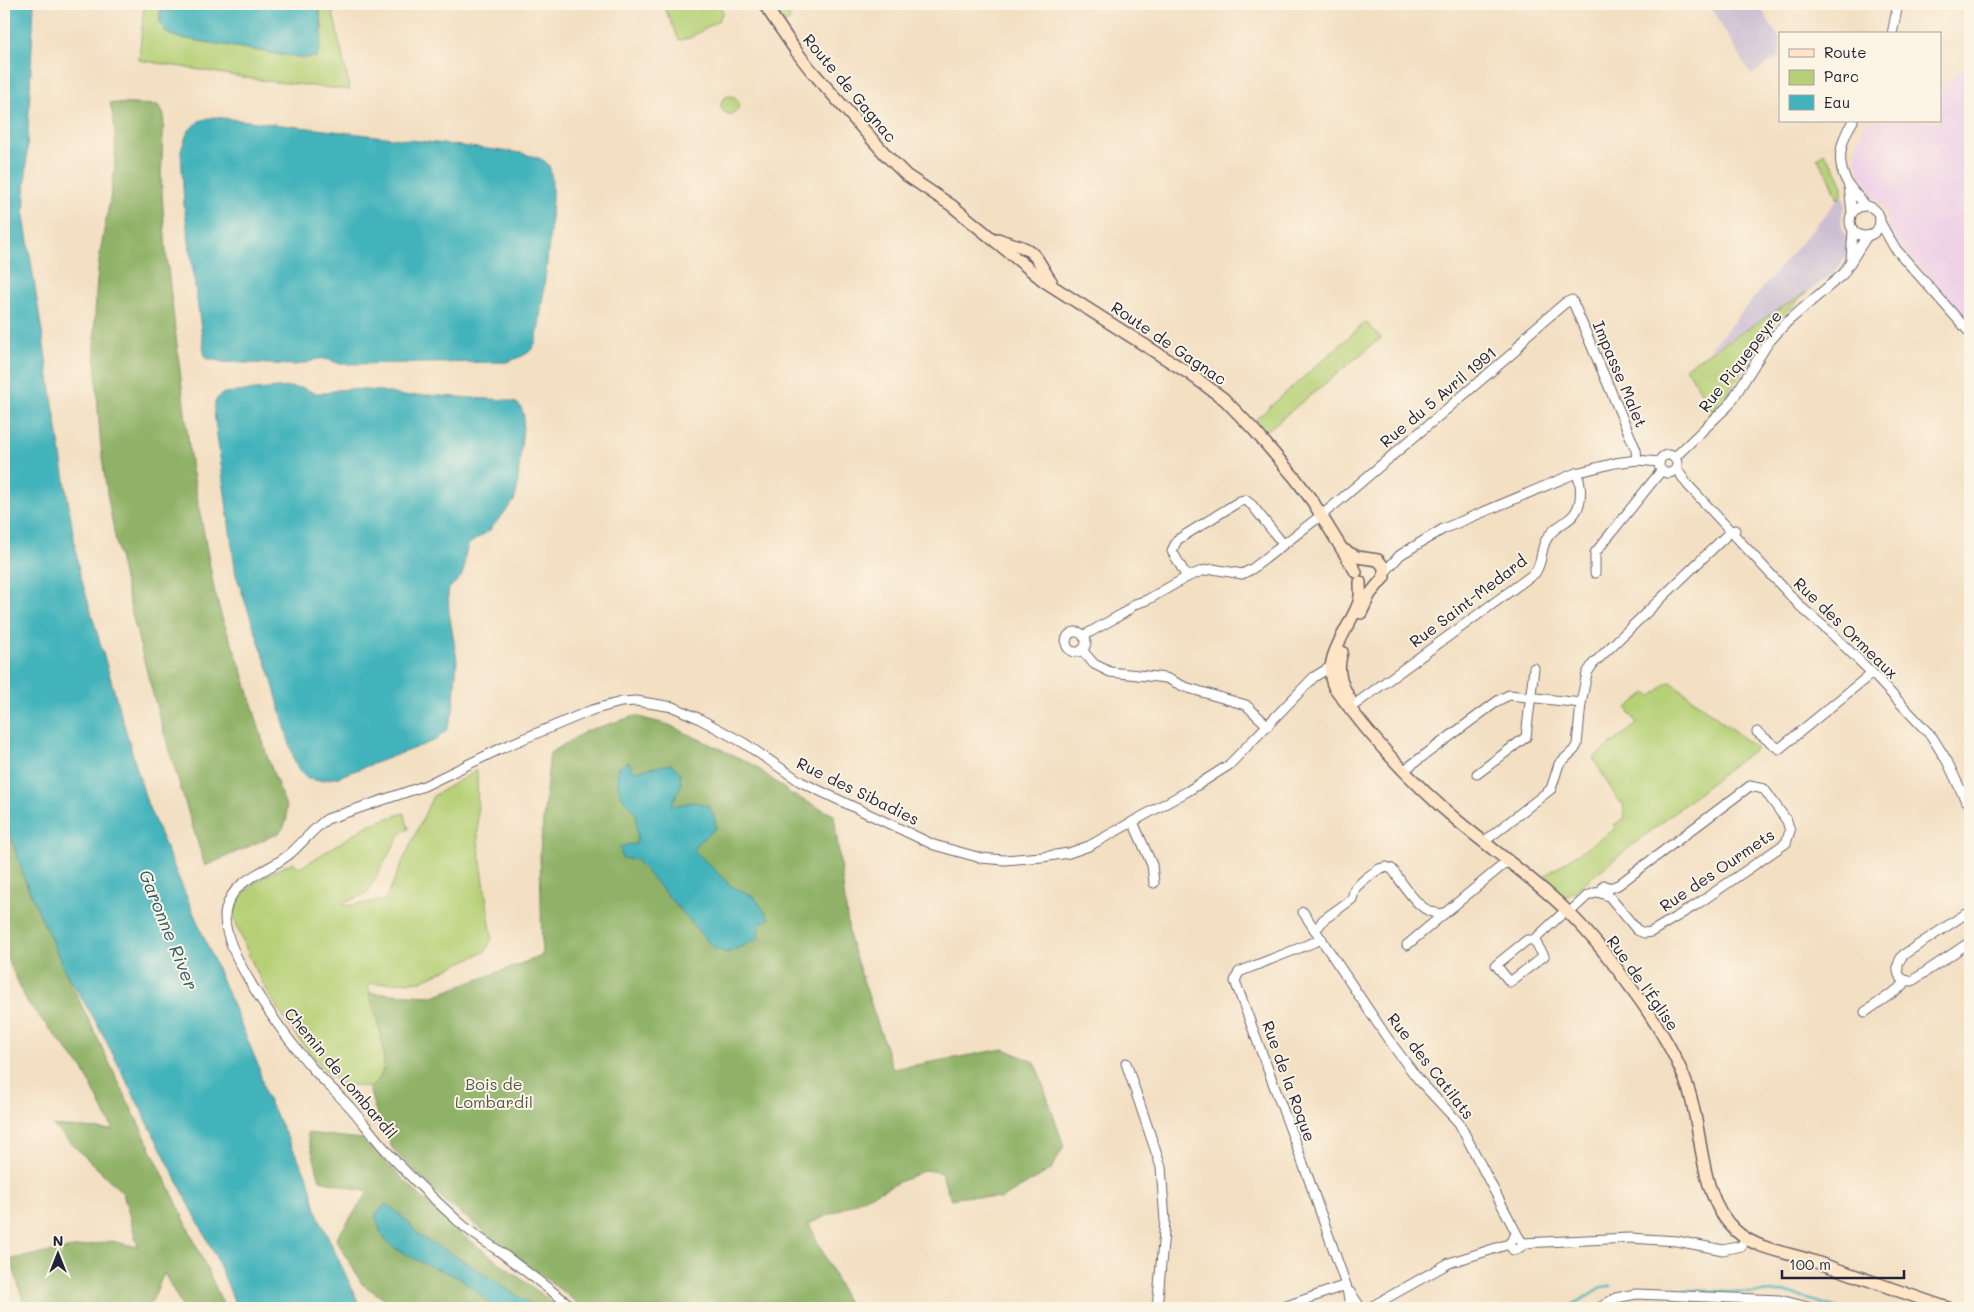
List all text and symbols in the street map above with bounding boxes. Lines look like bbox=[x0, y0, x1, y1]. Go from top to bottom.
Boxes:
street label: Route de Gagnac bbox=[799, 29, 902, 146]
legend bbox=[1779, 32, 1942, 122]
text: Route bbox=[1824, 42, 1867, 62]
text: Parc bbox=[1824, 66, 1859, 86]
text: Eau bbox=[1824, 92, 1850, 112]
street label: Route de Gagnac bbox=[1107, 296, 1231, 389]
street label: Rue Piquepeyre bbox=[1693, 305, 1786, 416]
street label: Impasse Malet bbox=[1589, 317, 1652, 430]
street label: Rue du 5 Avril 1991 bbox=[1375, 342, 1500, 451]
street label: Rue Saint-Medard bbox=[1405, 550, 1531, 652]
street label: Rue des Ormeaux bbox=[1790, 572, 1903, 683]
street label: Rue des Sibadies bbox=[794, 752, 923, 829]
street label: Rue des Ourmets bbox=[1655, 823, 1778, 916]
water label: Garonne River bbox=[134, 866, 204, 993]
street label: Rue de l'Église bbox=[1603, 931, 1684, 1035]
street label: Chemin de Lombardil bbox=[280, 1003, 402, 1143]
street label: Rue des Catilats bbox=[1383, 1008, 1479, 1123]
street label: Rue de la Roque bbox=[1258, 1018, 1321, 1144]
park label: Bois de Lombardil bbox=[455, 1073, 533, 1112]
north arrow bbox=[32, 1230, 82, 1280]
text: N bbox=[53, 1231, 63, 1250]
scale bar bbox=[1782, 1247, 1904, 1279]
text: 100 m bbox=[1789, 1254, 1831, 1274]

